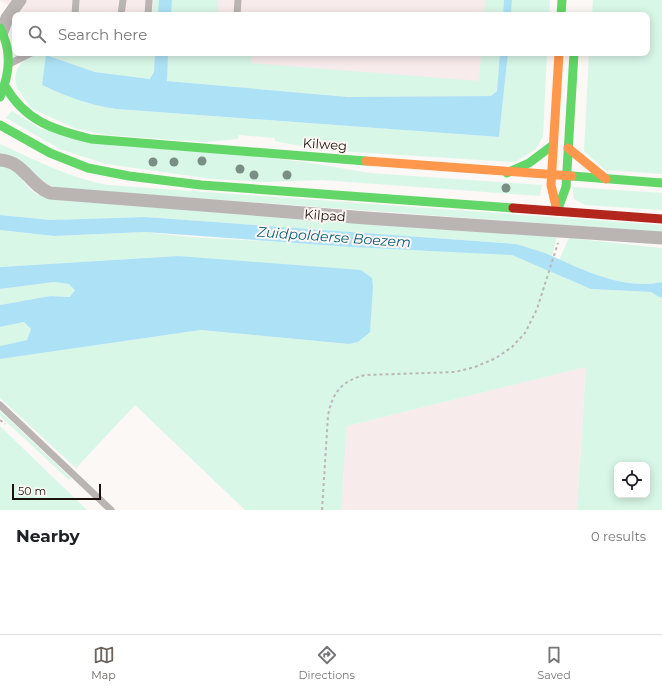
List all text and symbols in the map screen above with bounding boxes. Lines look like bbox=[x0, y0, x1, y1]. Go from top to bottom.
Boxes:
search box bbox=[12, 12, 650, 56]
icon: search bbox=[26, 23, 48, 45]
text: Search here bbox=[58, 25, 147, 44]
street label: Kilweg bbox=[302, 134, 348, 154]
street label: Kilpad bbox=[304, 206, 346, 224]
water label: Zuidpolderse Boezem bbox=[255, 223, 412, 251]
map controls bbox=[614, 462, 650, 498]
button: locate bbox=[614, 462, 650, 498]
scale bar bbox=[12, 482, 101, 501]
text: 50 m bbox=[18, 484, 46, 498]
text: Nearby bbox=[16, 526, 80, 546]
text: 0 results bbox=[591, 528, 646, 544]
tab: Map bbox=[91, 644, 116, 682]
tab: Directions bbox=[299, 644, 355, 682]
tab: Saved bbox=[538, 644, 571, 682]

